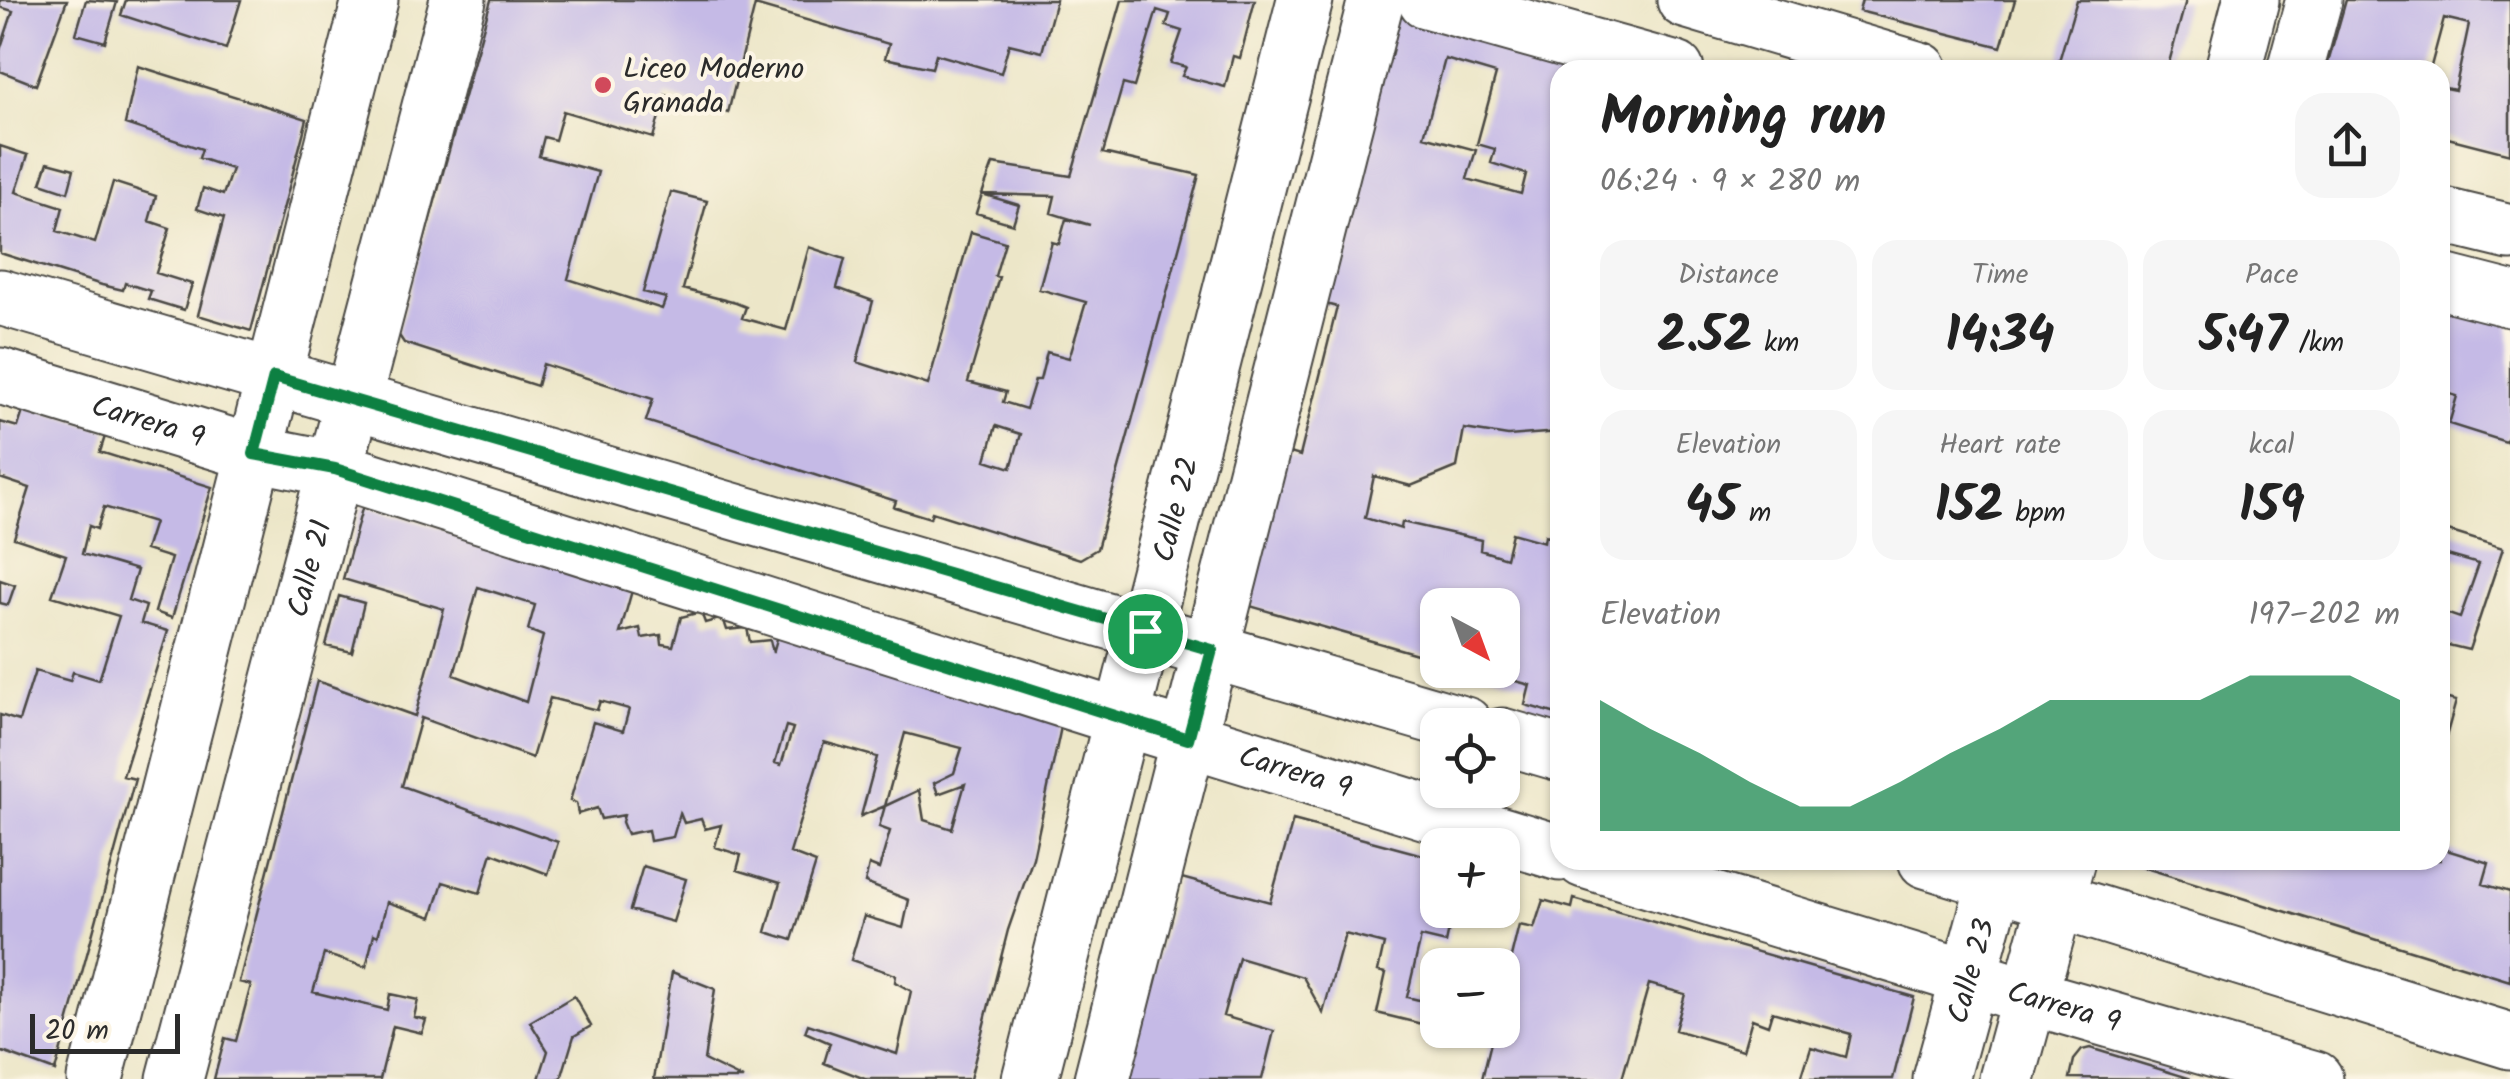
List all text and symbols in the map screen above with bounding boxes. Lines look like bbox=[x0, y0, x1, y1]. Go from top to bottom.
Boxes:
place label: Liceo Moderno Granada bbox=[623, 46, 804, 128]
marker: Liceo Moderno Granada bbox=[592, 74, 614, 96]
text: Morning run bbox=[1600, 76, 1887, 163]
button: share bbox=[2295, 93, 2400, 198]
text: 06:24 · 9 × 280 m bbox=[1600, 157, 1860, 208]
text: Distance bbox=[1678, 253, 1779, 298]
text: Time bbox=[1972, 253, 2028, 298]
text: Pace bbox=[2245, 253, 2298, 298]
text: 2.52 bbox=[1657, 298, 1753, 378]
text: 14:34 bbox=[1945, 298, 2055, 378]
text: 5:47 bbox=[2199, 298, 2288, 378]
text: km bbox=[1753, 321, 1799, 366]
text: /km bbox=[2288, 321, 2344, 366]
street label: Carrera 9 bbox=[85, 383, 211, 463]
text: Elevation bbox=[1675, 423, 1781, 468]
text: Heart rate bbox=[1939, 423, 2061, 468]
text: kcal bbox=[2249, 423, 2294, 468]
street label: Calle 22 bbox=[1141, 452, 1214, 568]
text: 45 bbox=[1685, 468, 1738, 548]
text: 152 bbox=[1934, 468, 2004, 548]
text: 159 bbox=[2239, 468, 2305, 548]
text: m bbox=[1738, 491, 1771, 536]
text: bpm bbox=[2004, 491, 2066, 536]
street label: Calle 21 bbox=[275, 515, 347, 623]
north arrow bbox=[1420, 588, 1520, 688]
map controls bbox=[1420, 588, 1520, 1048]
pin bbox=[1103, 589, 1188, 674]
text: Elevation bbox=[1600, 590, 1721, 641]
text: 197–202 m bbox=[2249, 590, 2400, 641]
icon: arrive bbox=[1118, 604, 1173, 659]
button: locate bbox=[1420, 708, 1520, 808]
street label: Carrera 9 bbox=[1232, 733, 1358, 814]
button: + bbox=[1420, 828, 1520, 928]
street label: Calle 23 bbox=[1935, 914, 2010, 1029]
button: − bbox=[1420, 948, 1520, 1048]
street label: Carrera 9 bbox=[2001, 969, 2126, 1048]
scale bar bbox=[30, 1009, 180, 1054]
text: 20 m bbox=[45, 1009, 109, 1054]

